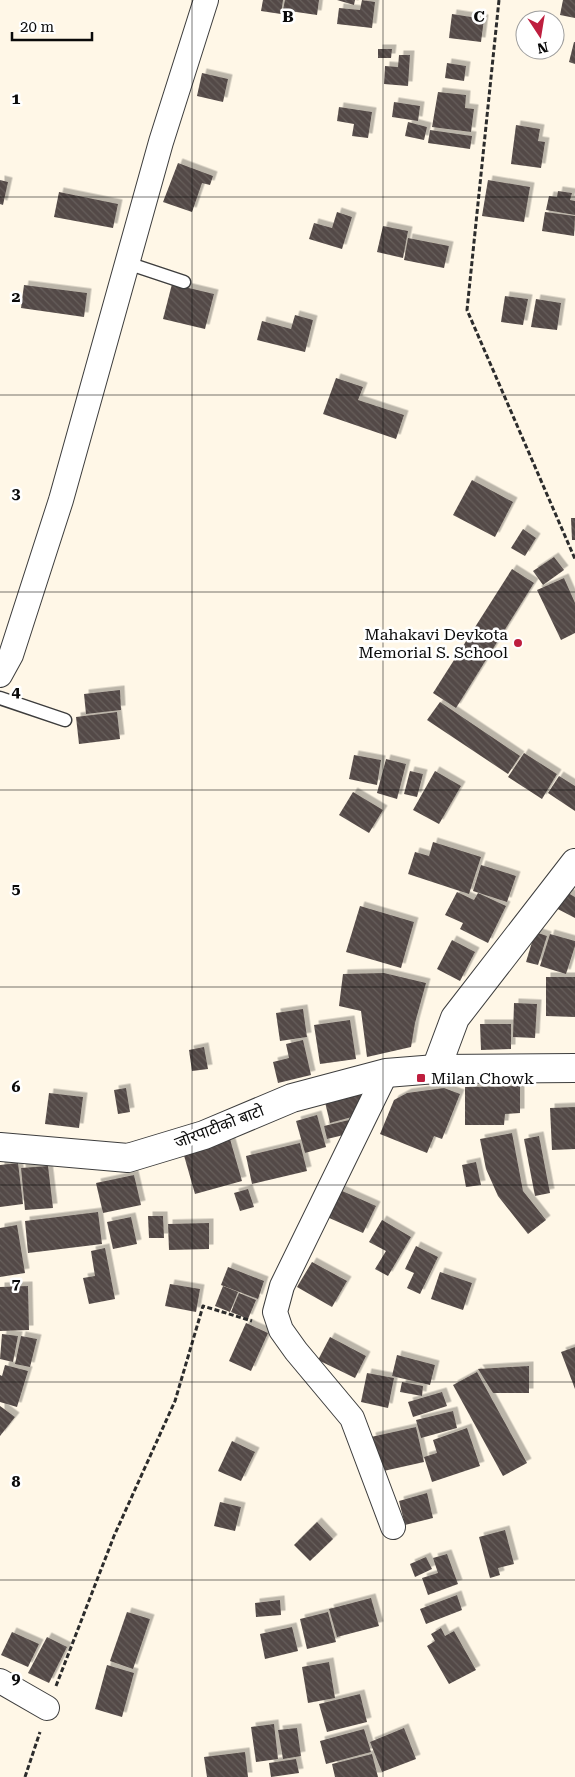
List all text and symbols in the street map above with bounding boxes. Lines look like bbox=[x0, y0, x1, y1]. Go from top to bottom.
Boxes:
text: B bbox=[282, 7, 294, 26]
text: C bbox=[473, 7, 485, 26]
scale bar bbox=[12, 10, 92, 42]
north arrow bbox=[515, 10, 565, 60]
text: 20 m bbox=[20, 18, 55, 36]
text: N bbox=[536, 39, 550, 57]
text: 1 bbox=[12, 89, 21, 108]
text: 2 bbox=[12, 287, 21, 306]
text: 3 bbox=[12, 484, 21, 503]
place label: Mahakavi Devkota Memorial S. School bbox=[358, 625, 508, 662]
marker: Mahakavi Devkota Memorial S. School bbox=[512, 637, 524, 649]
text: 4 bbox=[12, 682, 21, 701]
text: 5 bbox=[12, 879, 21, 898]
place label: Milan Chowk bbox=[431, 1069, 534, 1088]
marker: Milan Chowk bbox=[415, 1072, 427, 1084]
text: 6 bbox=[12, 1077, 21, 1096]
street label: जोरपाटीको बाटो bbox=[172, 1100, 267, 1152]
text: 7 bbox=[12, 1274, 21, 1293]
text: 8 bbox=[12, 1472, 21, 1491]
text: 9 bbox=[12, 1669, 21, 1688]

